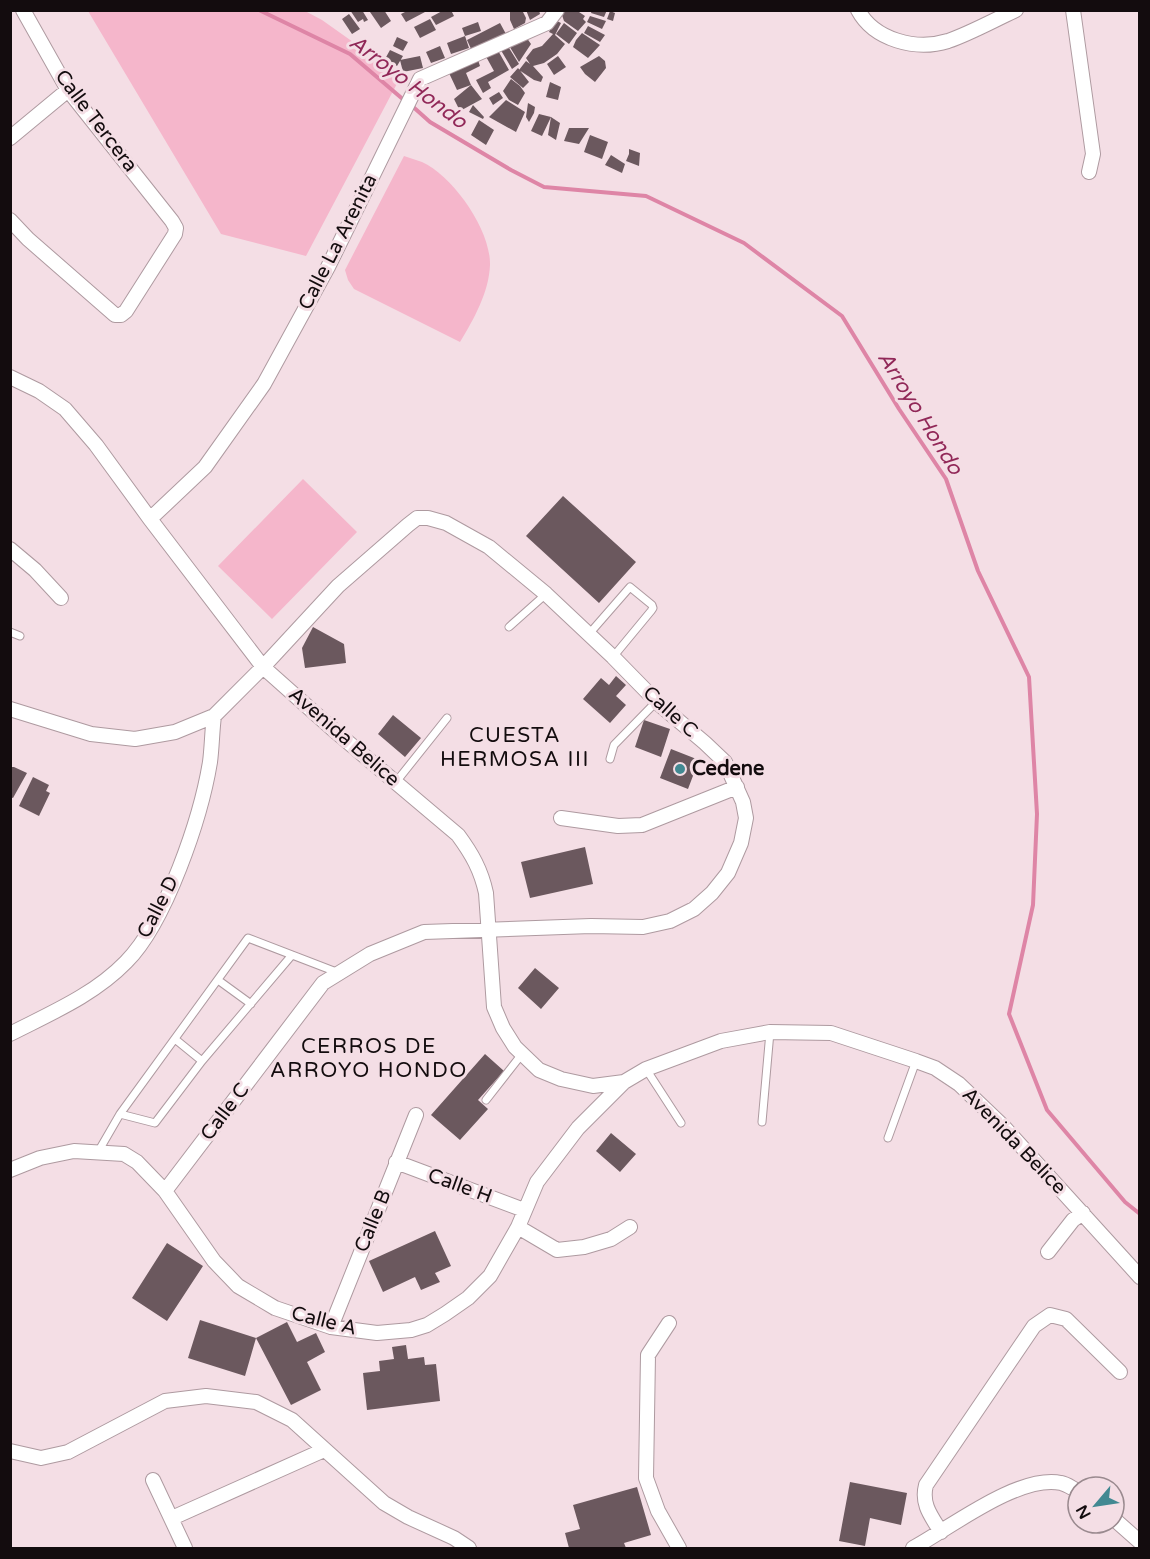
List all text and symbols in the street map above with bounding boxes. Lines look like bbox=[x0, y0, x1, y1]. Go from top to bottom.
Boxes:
water label: Arroyo Hondo bbox=[344, 30, 473, 135]
street label: Calle Tercera bbox=[50, 65, 142, 177]
street label: Calle La Arenita bbox=[293, 170, 383, 314]
water label: Arroyo Hondo bbox=[872, 347, 968, 480]
street label: Calle C bbox=[638, 681, 702, 743]
street label: Avenida Belice bbox=[284, 682, 404, 792]
district label: CUESTA HERMOSA III bbox=[440, 723, 590, 772]
place label: Cedene bbox=[692, 757, 764, 781]
marker: Cedene bbox=[673, 762, 687, 776]
street label: Calle D bbox=[132, 872, 184, 942]
district label: CERROS DE ARROYO HONDO bbox=[270, 1034, 468, 1083]
street label: Calle C bbox=[196, 1079, 254, 1145]
street label: Avenida Belice bbox=[957, 1083, 1071, 1199]
street label: Calle H bbox=[425, 1163, 495, 1209]
street label: Calle B bbox=[350, 1186, 396, 1256]
street label: Calle A bbox=[289, 1301, 359, 1341]
north arrow bbox=[1066, 1475, 1126, 1535]
text: N bbox=[1072, 1501, 1096, 1522]

